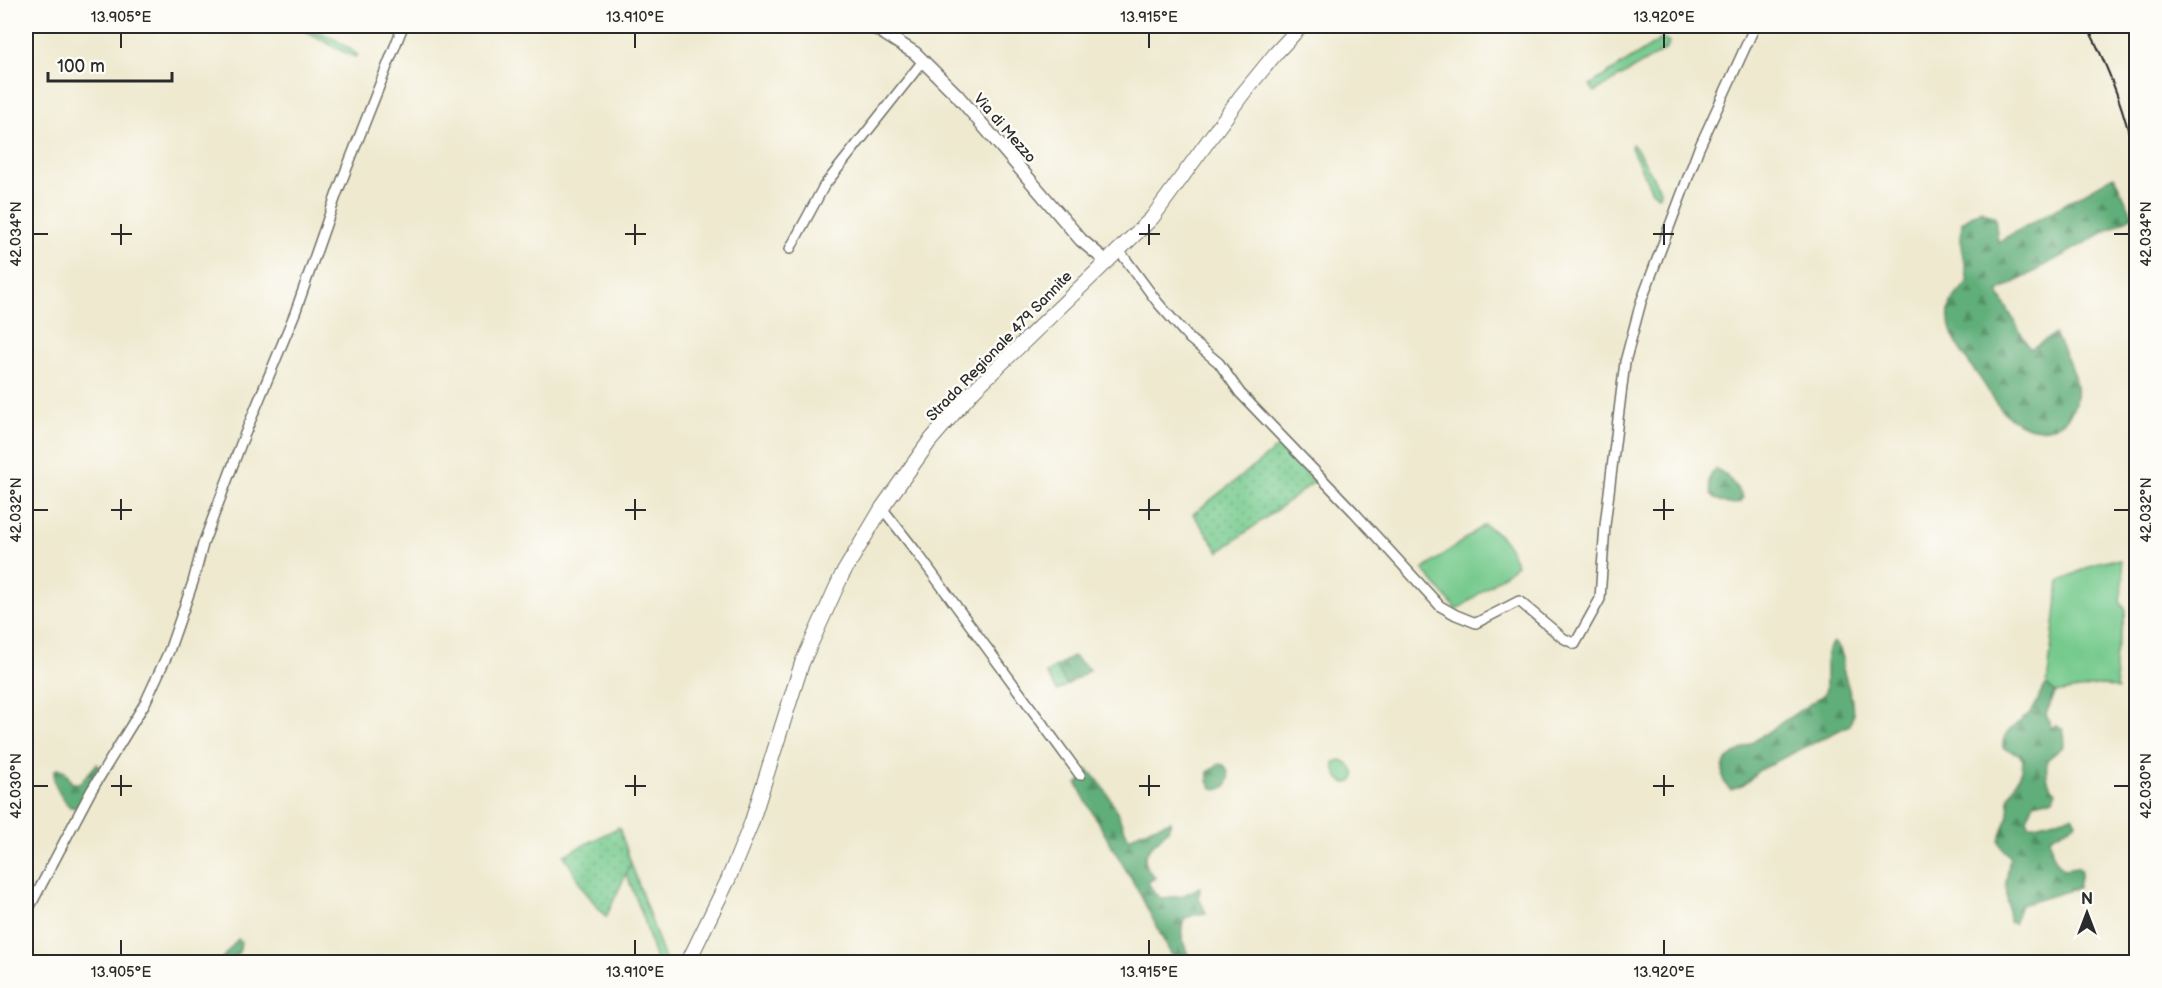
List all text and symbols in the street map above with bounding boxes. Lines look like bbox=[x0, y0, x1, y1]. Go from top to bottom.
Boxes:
text: 13.905°E bbox=[91, 8, 151, 27]
text: 13.910°E bbox=[606, 8, 664, 27]
text: 13.915°E bbox=[1120, 8, 1178, 27]
text: 13.920°E bbox=[1633, 8, 1695, 27]
scale bar bbox=[48, 45, 172, 83]
text: 100 m bbox=[57, 56, 105, 77]
street label: Via di Mezzo bbox=[969, 90, 1040, 167]
text: 42.034°N bbox=[7, 201, 26, 267]
text: 42.034°N bbox=[2137, 201, 2156, 267]
street label: Strada Regionale 479 Sannite bbox=[922, 267, 1076, 426]
text: 42.032°N bbox=[7, 477, 26, 543]
text: 42.032°N bbox=[2137, 477, 2156, 543]
text: 42.030°N bbox=[7, 753, 26, 819]
text: 42.030°N bbox=[2137, 753, 2156, 819]
north arrow bbox=[2057, 883, 2117, 943]
text: N bbox=[2081, 890, 2093, 909]
text: 13.905°E bbox=[91, 963, 151, 982]
text: 13.910°E bbox=[606, 963, 664, 982]
text: 13.915°E bbox=[1120, 963, 1178, 982]
text: 13.920°E bbox=[1633, 963, 1695, 982]

